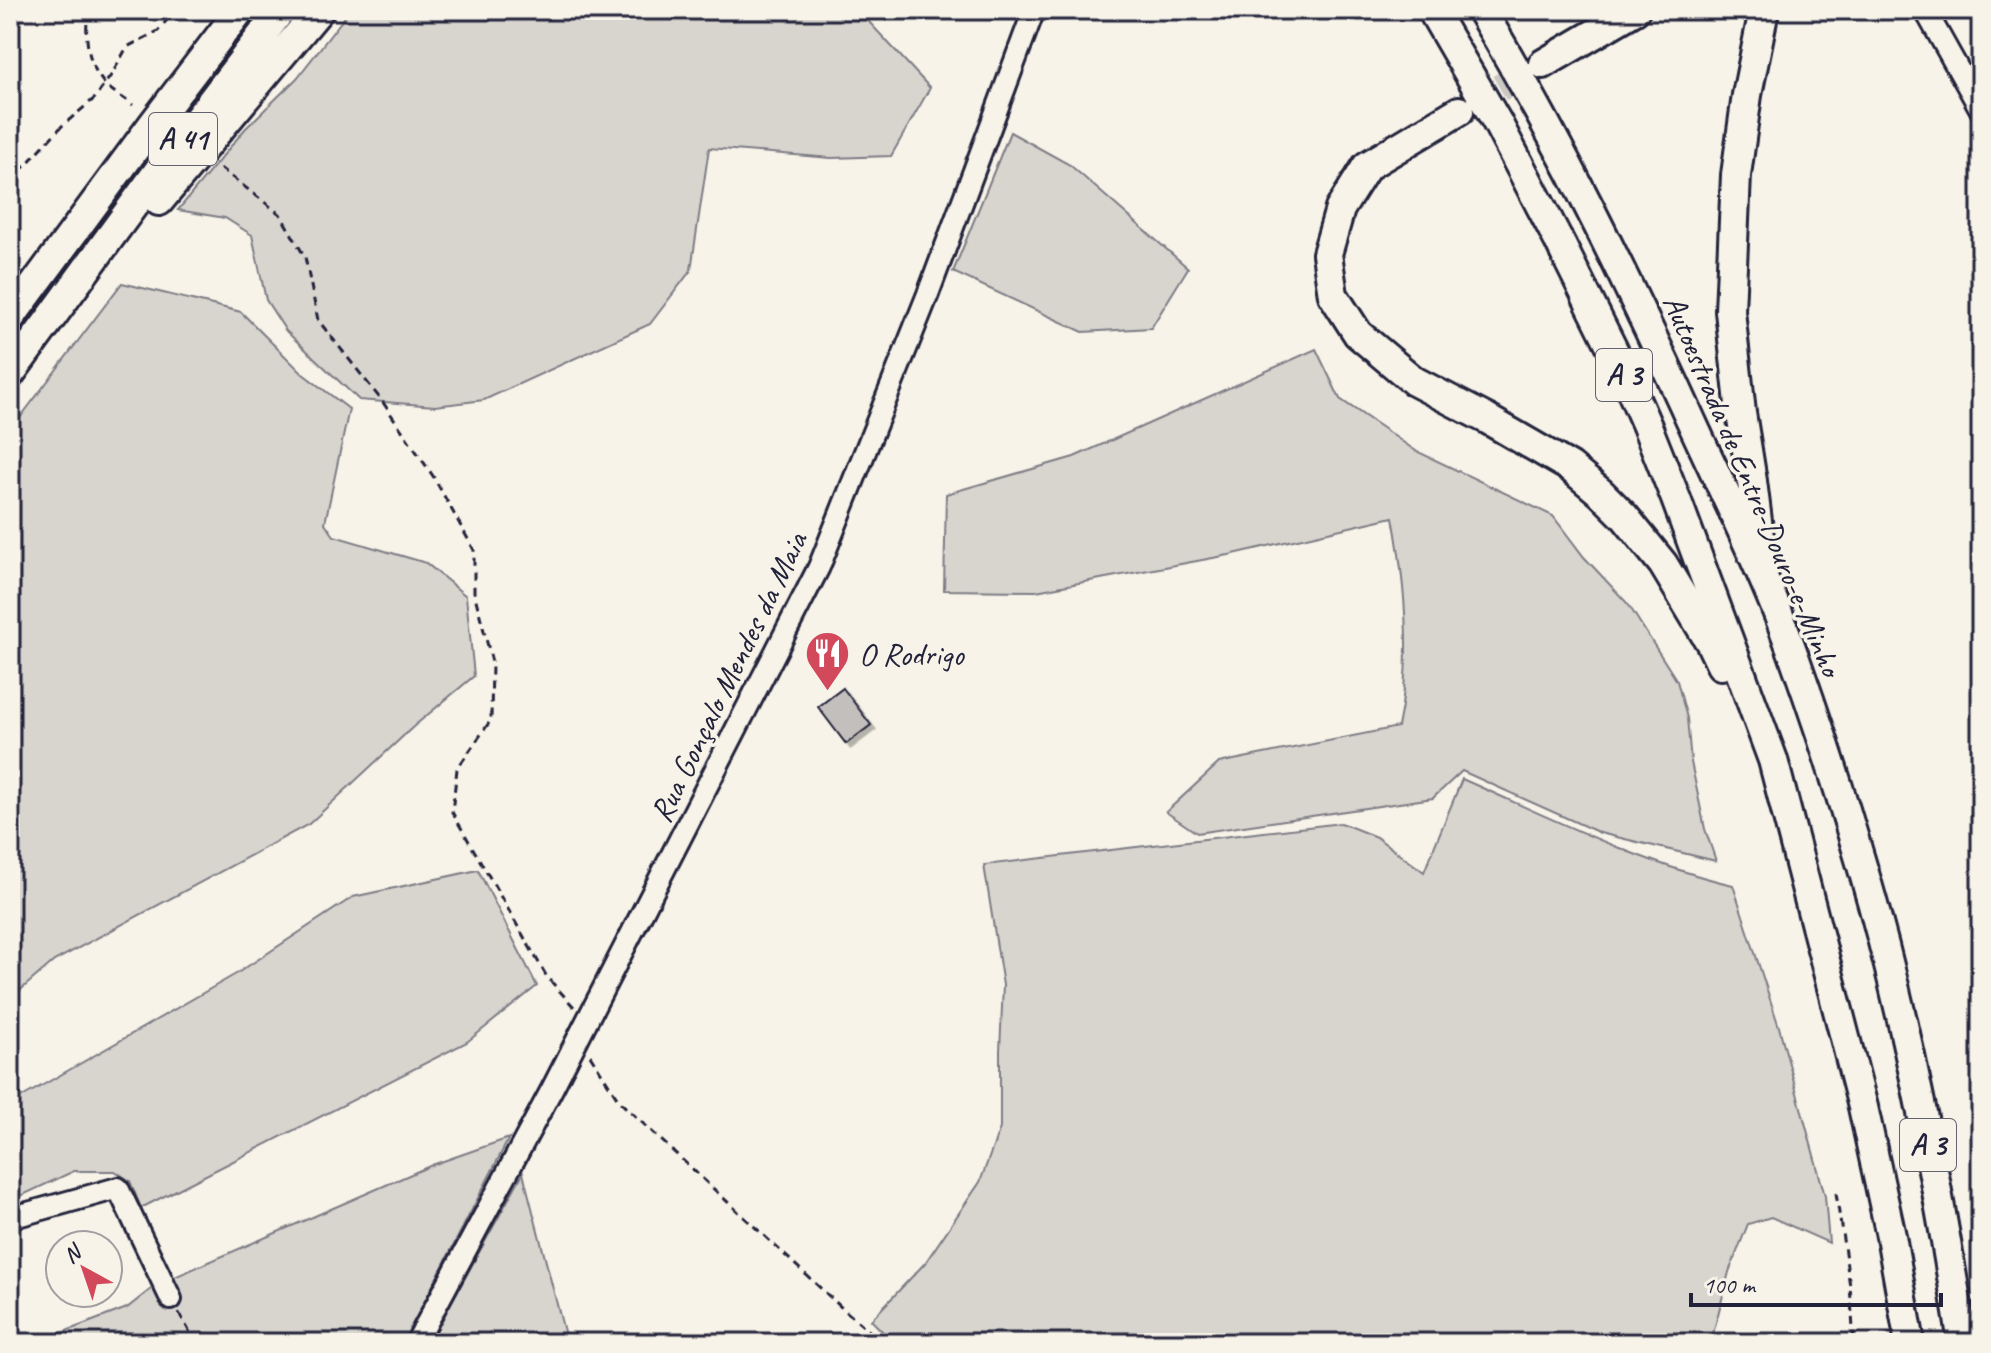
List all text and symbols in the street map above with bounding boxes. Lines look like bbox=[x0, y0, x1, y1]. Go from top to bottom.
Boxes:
road number: A 41 bbox=[149, 113, 217, 165]
street label: Autoestrada de Entre-Douro-e-Minho bbox=[1653, 288, 1853, 686]
road number: A 3 bbox=[1596, 349, 1652, 401]
street label: Rua Gonçalo Mendes da Maia bbox=[640, 524, 817, 829]
restaurant icon: O Rodrigo bbox=[804, 630, 852, 693]
place label: O Rodrigo bbox=[859, 634, 965, 675]
road number: A 3 bbox=[1900, 1119, 1956, 1171]
north arrow bbox=[44, 1229, 124, 1309]
text: N bbox=[58, 1237, 89, 1270]
scale bar bbox=[1691, 1257, 1941, 1307]
text: 100 m bbox=[1703, 1270, 1757, 1300]

